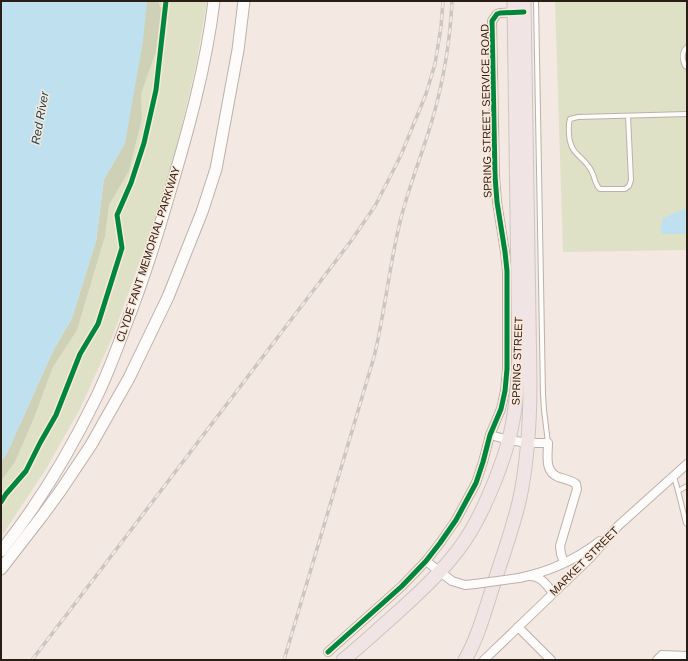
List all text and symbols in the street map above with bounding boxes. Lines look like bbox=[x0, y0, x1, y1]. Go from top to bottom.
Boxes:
street label: SPRING STREET SERVICE ROAD bbox=[478, 24, 494, 198]
water label: Red River bbox=[28, 90, 52, 145]
street label: CLYDE FANT MEMORIAL PARKWAY bbox=[114, 164, 182, 343]
street label: SPRING STREET bbox=[509, 316, 525, 405]
street label: MARKET STREET bbox=[547, 524, 621, 598]

